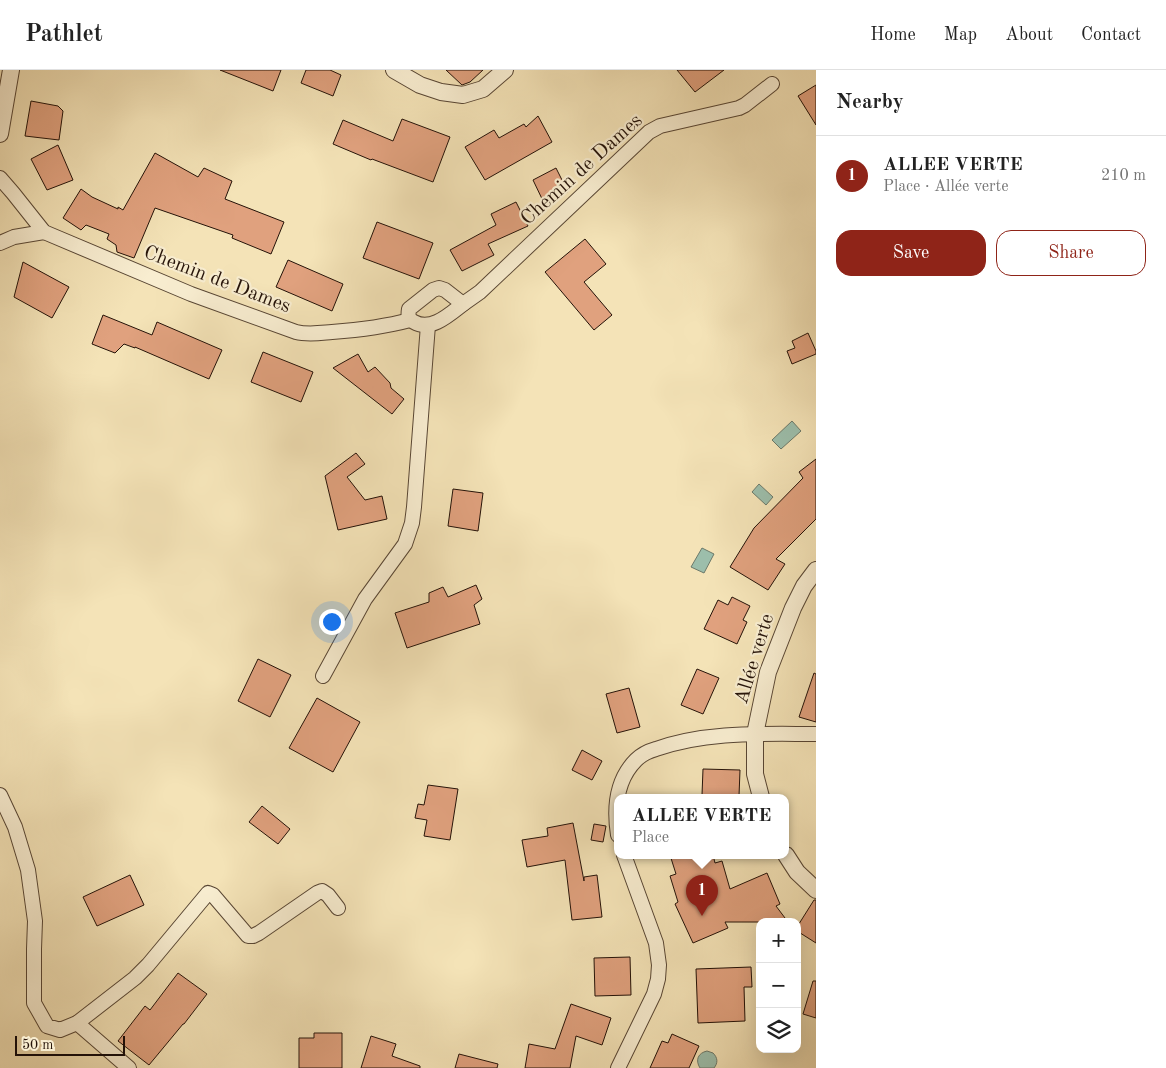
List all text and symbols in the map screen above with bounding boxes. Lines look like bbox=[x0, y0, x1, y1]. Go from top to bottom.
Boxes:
text: Pathlet bbox=[25, 23, 103, 47]
text: Home bbox=[870, 26, 916, 44]
text: Map bbox=[944, 26, 977, 44]
text: About bbox=[1005, 26, 1053, 44]
text: Contact bbox=[1081, 26, 1141, 44]
text: Nearby bbox=[836, 92, 904, 113]
street label: Chemin de Dames bbox=[517, 110, 647, 230]
text: ALLEE VERTE bbox=[883, 156, 1023, 175]
text: 1 bbox=[847, 168, 857, 184]
text: 210 m bbox=[1101, 168, 1146, 184]
text: Place · Allée verte bbox=[883, 179, 1009, 195]
button: Save bbox=[836, 230, 986, 276]
button: Share bbox=[996, 230, 1146, 276]
street label: Chemin de Dames bbox=[141, 243, 293, 317]
your location bbox=[319, 609, 345, 635]
street label: Allée verte bbox=[732, 611, 778, 707]
popup bbox=[614, 794, 789, 859]
text: ALLEE VERTE bbox=[632, 807, 771, 826]
text: Place bbox=[632, 830, 669, 846]
pin: 1 bbox=[686, 875, 718, 916]
map controls bbox=[756, 918, 801, 1053]
button: + bbox=[756, 918, 801, 963]
button: − bbox=[756, 963, 801, 1008]
button: layers bbox=[756, 1008, 801, 1053]
scale bar bbox=[15, 1033, 125, 1056]
text: 50 m bbox=[22, 1038, 53, 1052]

